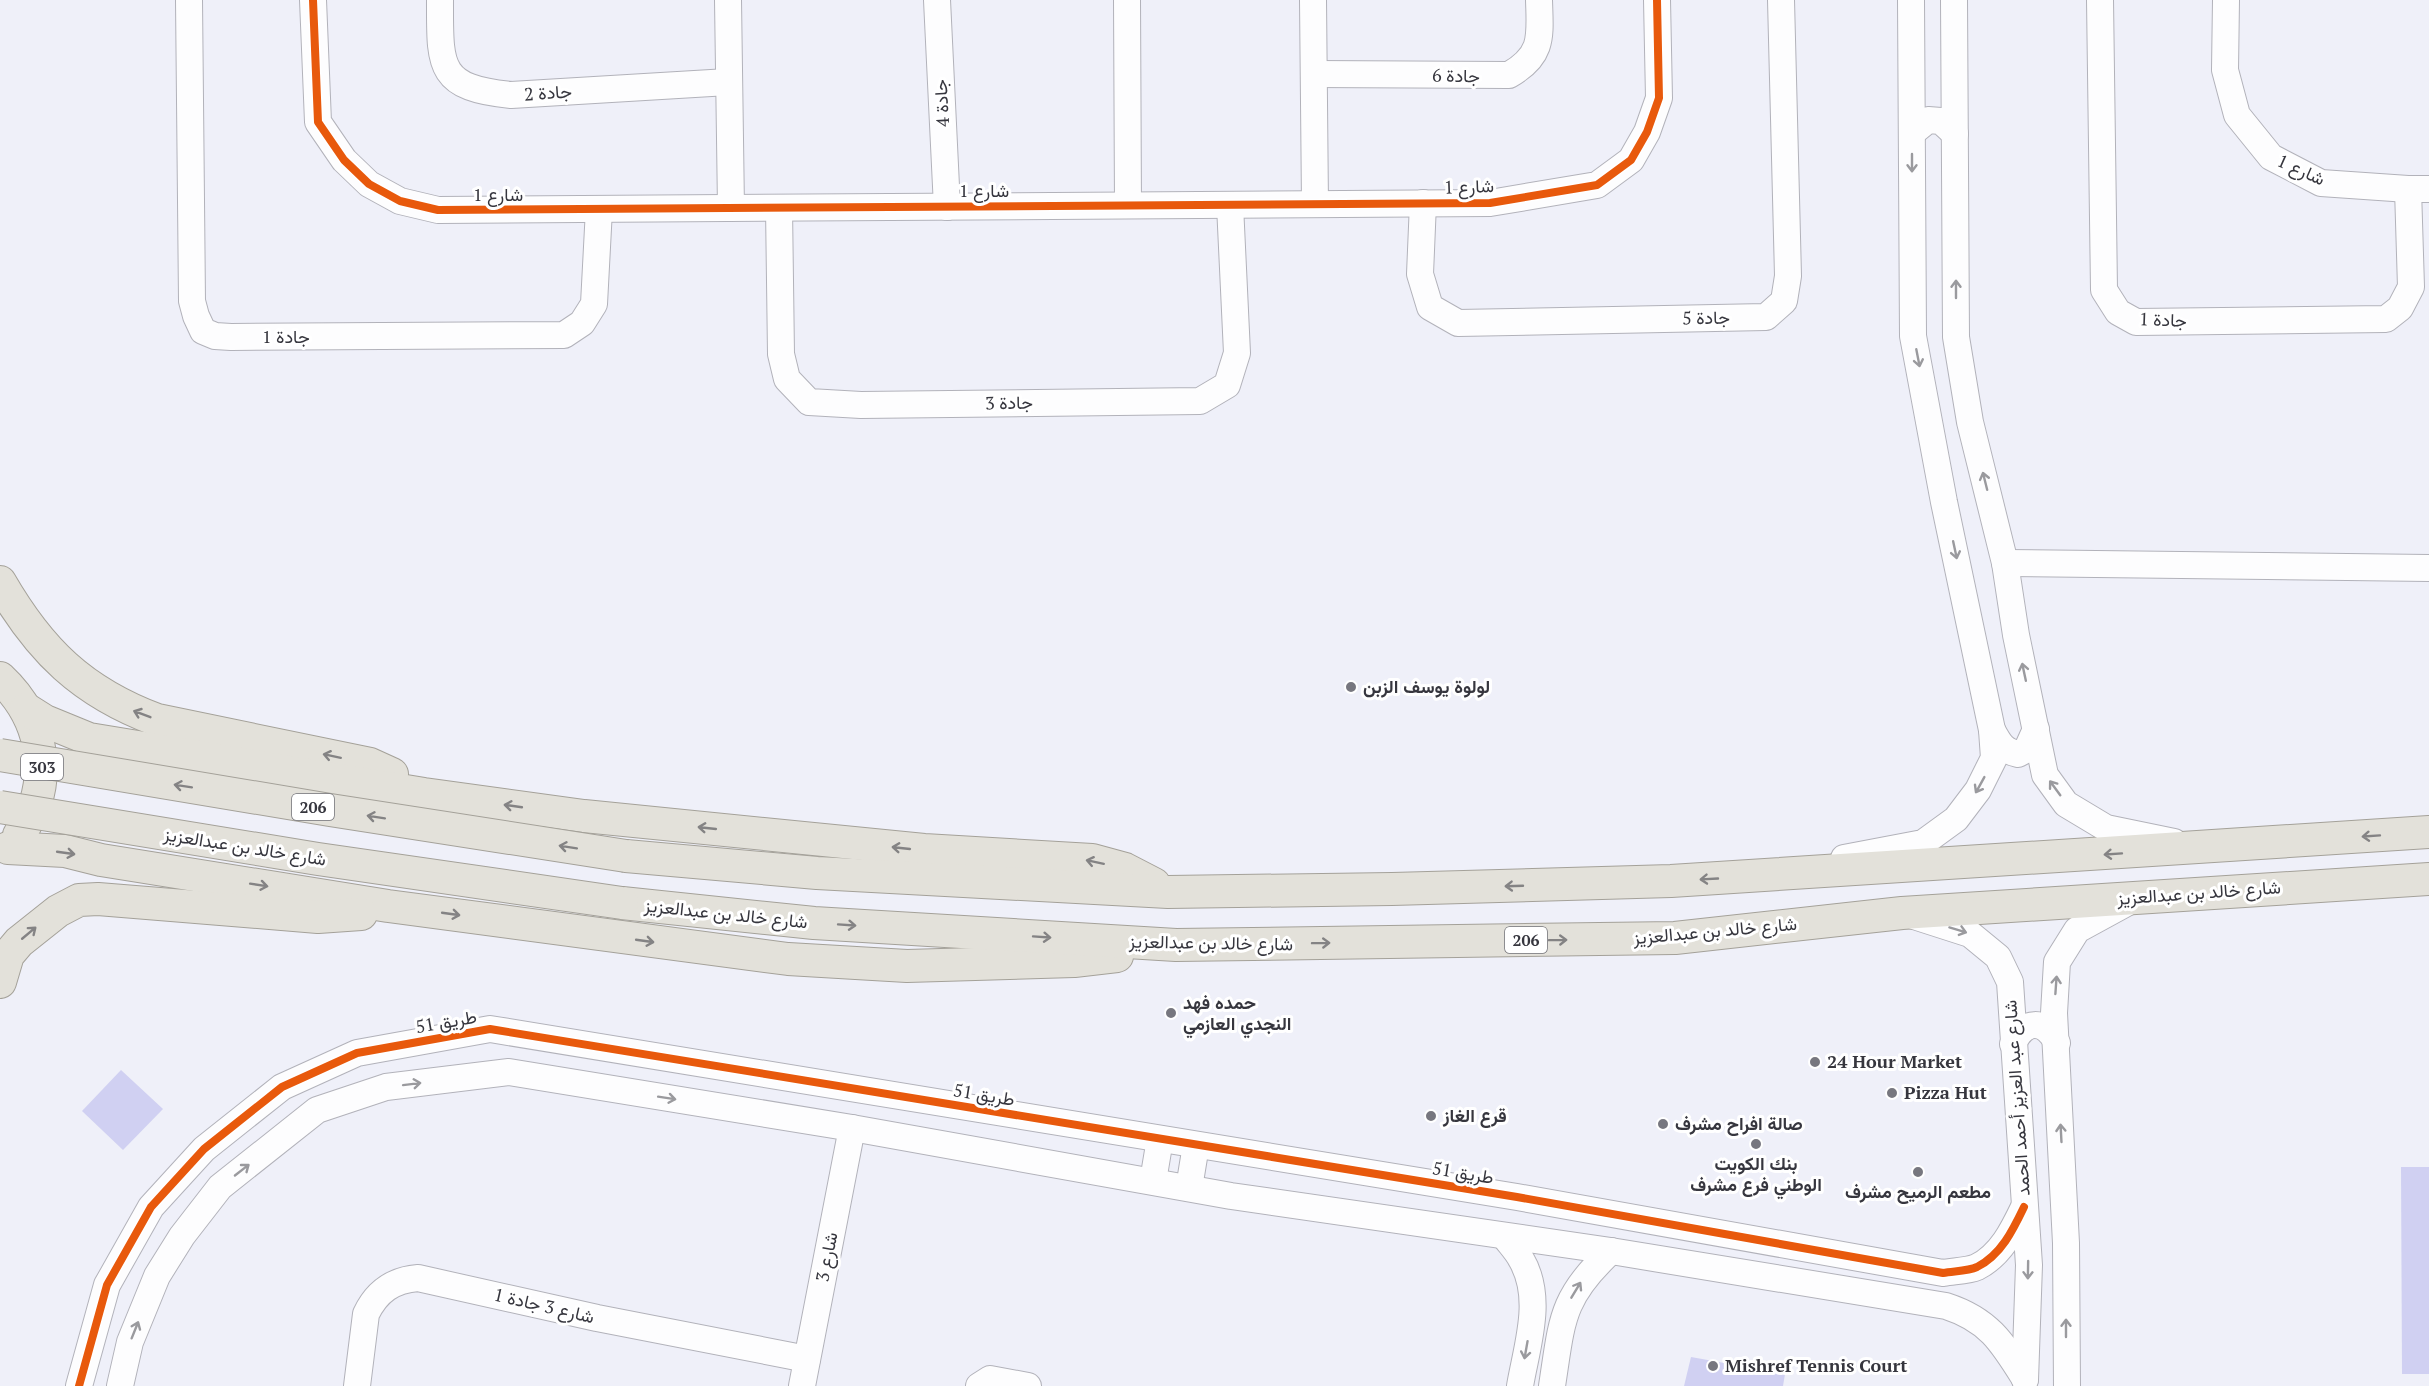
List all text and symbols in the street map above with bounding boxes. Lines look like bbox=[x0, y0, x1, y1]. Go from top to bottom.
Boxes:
street label: جادة 6 bbox=[1432, 63, 1480, 87]
street label: جادة 2 bbox=[523, 78, 573, 106]
street label: جادة 4 bbox=[928, 79, 954, 128]
street label: شارع 1 bbox=[2273, 148, 2329, 191]
one-way arrow bbox=[1906, 153, 1918, 173]
street label: شارع 1 bbox=[1443, 173, 1494, 200]
street label: شارع 1 bbox=[959, 178, 1009, 203]
street label: شارع 1 bbox=[473, 182, 523, 207]
one-way arrow bbox=[1950, 279, 1962, 299]
street label: جادة 5 bbox=[1682, 305, 1730, 329]
street label: جادة 1 bbox=[2139, 306, 2187, 332]
street label: جادة 1 bbox=[262, 324, 310, 348]
one-way arrow bbox=[1913, 348, 1924, 367]
street label: جادة 3 bbox=[985, 390, 1033, 414]
one-way arrow bbox=[1978, 472, 1990, 491]
one-way arrow bbox=[1949, 540, 1961, 559]
one-way arrow bbox=[2018, 662, 2029, 682]
place label: لولوة يوسف الزبن bbox=[1363, 674, 1490, 698]
marker: لولوة يوسف الزبن bbox=[1344, 680, 1358, 694]
one-way arrow bbox=[133, 708, 152, 719]
one-way arrow bbox=[323, 750, 342, 761]
road number: 303 bbox=[21, 754, 63, 780]
one-way arrow bbox=[1974, 776, 1986, 793]
one-way arrow bbox=[174, 780, 194, 791]
one-way arrow bbox=[2048, 781, 2061, 797]
road number: 206 bbox=[292, 794, 334, 820]
one-way arrow bbox=[503, 801, 523, 812]
one-way arrow bbox=[366, 812, 386, 823]
street label: شارع خالد بن عبدالعزيز bbox=[161, 821, 328, 872]
one-way arrow bbox=[697, 823, 717, 834]
one-way arrow bbox=[2361, 831, 2381, 842]
one-way arrow bbox=[559, 841, 579, 852]
one-way arrow bbox=[891, 842, 911, 853]
one-way arrow bbox=[56, 847, 76, 858]
one-way arrow bbox=[2104, 848, 2124, 859]
one-way arrow bbox=[1086, 856, 1105, 867]
one-way arrow bbox=[1700, 874, 1720, 885]
street label: شارع خالد بن عبدالعزيز bbox=[2115, 874, 2282, 911]
one-way arrow bbox=[248, 880, 268, 891]
one-way arrow bbox=[1505, 880, 1525, 891]
street label: شارع خالد بن عبدالعزيز bbox=[642, 892, 809, 935]
one-way arrow bbox=[441, 909, 461, 920]
street label: شارع خالد بن عبدالعزيز bbox=[1631, 911, 1798, 950]
one-way arrow bbox=[837, 919, 857, 930]
one-way arrow bbox=[1948, 925, 1967, 936]
one-way arrow bbox=[21, 926, 36, 940]
road number: 206 bbox=[1505, 927, 1547, 953]
street label: شارع خالد بن عبدالعزيز bbox=[1128, 929, 1293, 956]
one-way arrow bbox=[1032, 932, 1051, 943]
one-way arrow bbox=[1547, 934, 1567, 945]
one-way arrow bbox=[634, 935, 654, 946]
one-way arrow bbox=[1310, 937, 1330, 949]
one-way arrow bbox=[2050, 975, 2061, 995]
place label: حمده فهد النجدي العازمي bbox=[1183, 990, 1291, 1039]
street label: شارع عبد العزيز أحمد الحمد bbox=[1997, 999, 2036, 1197]
street label: طريق 51 bbox=[413, 1004, 478, 1038]
marker: حمده فهد النجدي العازمي bbox=[1164, 1006, 1178, 1020]
place label: 24 Hour Market bbox=[1827, 1049, 1962, 1073]
marker: 24 Hour Market bbox=[1808, 1055, 1822, 1069]
street label: طريق 51 bbox=[952, 1077, 1017, 1111]
one-way arrow bbox=[401, 1078, 421, 1089]
place label: Pizza Hut bbox=[1904, 1080, 1987, 1104]
marker: Pizza Hut bbox=[1885, 1086, 1899, 1100]
one-way arrow bbox=[657, 1092, 676, 1103]
place label: قرع الغاز bbox=[1442, 1103, 1507, 1128]
marker: قرع الغاز bbox=[1424, 1109, 1438, 1123]
place label: صالة افراح مشرف bbox=[1675, 1111, 1803, 1136]
marker: صالة افراح مشرف bbox=[1656, 1117, 1670, 1131]
one-way arrow bbox=[2055, 1123, 2066, 1143]
marker: بنك الكويت الوطني فرع مشرف bbox=[1749, 1137, 1763, 1151]
place label: بنك الكويت الوطني فرع مشرف bbox=[1690, 1151, 1822, 1200]
street label: طريق 51 bbox=[1431, 1155, 1496, 1189]
one-way arrow bbox=[233, 1163, 249, 1176]
marker: مطعم الرميح مشرف bbox=[1911, 1165, 1925, 1179]
place label: مطعم الرميح مشرف bbox=[1845, 1179, 1991, 1204]
street label: شارع 3 bbox=[809, 1230, 844, 1284]
one-way arrow bbox=[2023, 1260, 2034, 1280]
street label: شارع 3 جادة 1 bbox=[491, 1282, 597, 1329]
one-way arrow bbox=[1571, 1282, 1583, 1299]
one-way arrow bbox=[2061, 1318, 2072, 1338]
one-way arrow bbox=[130, 1321, 141, 1339]
one-way arrow bbox=[1521, 1340, 1532, 1359]
place label: Mishref Tennis Court bbox=[1725, 1353, 1907, 1377]
marker: Mishref Tennis Court bbox=[1706, 1359, 1720, 1373]

